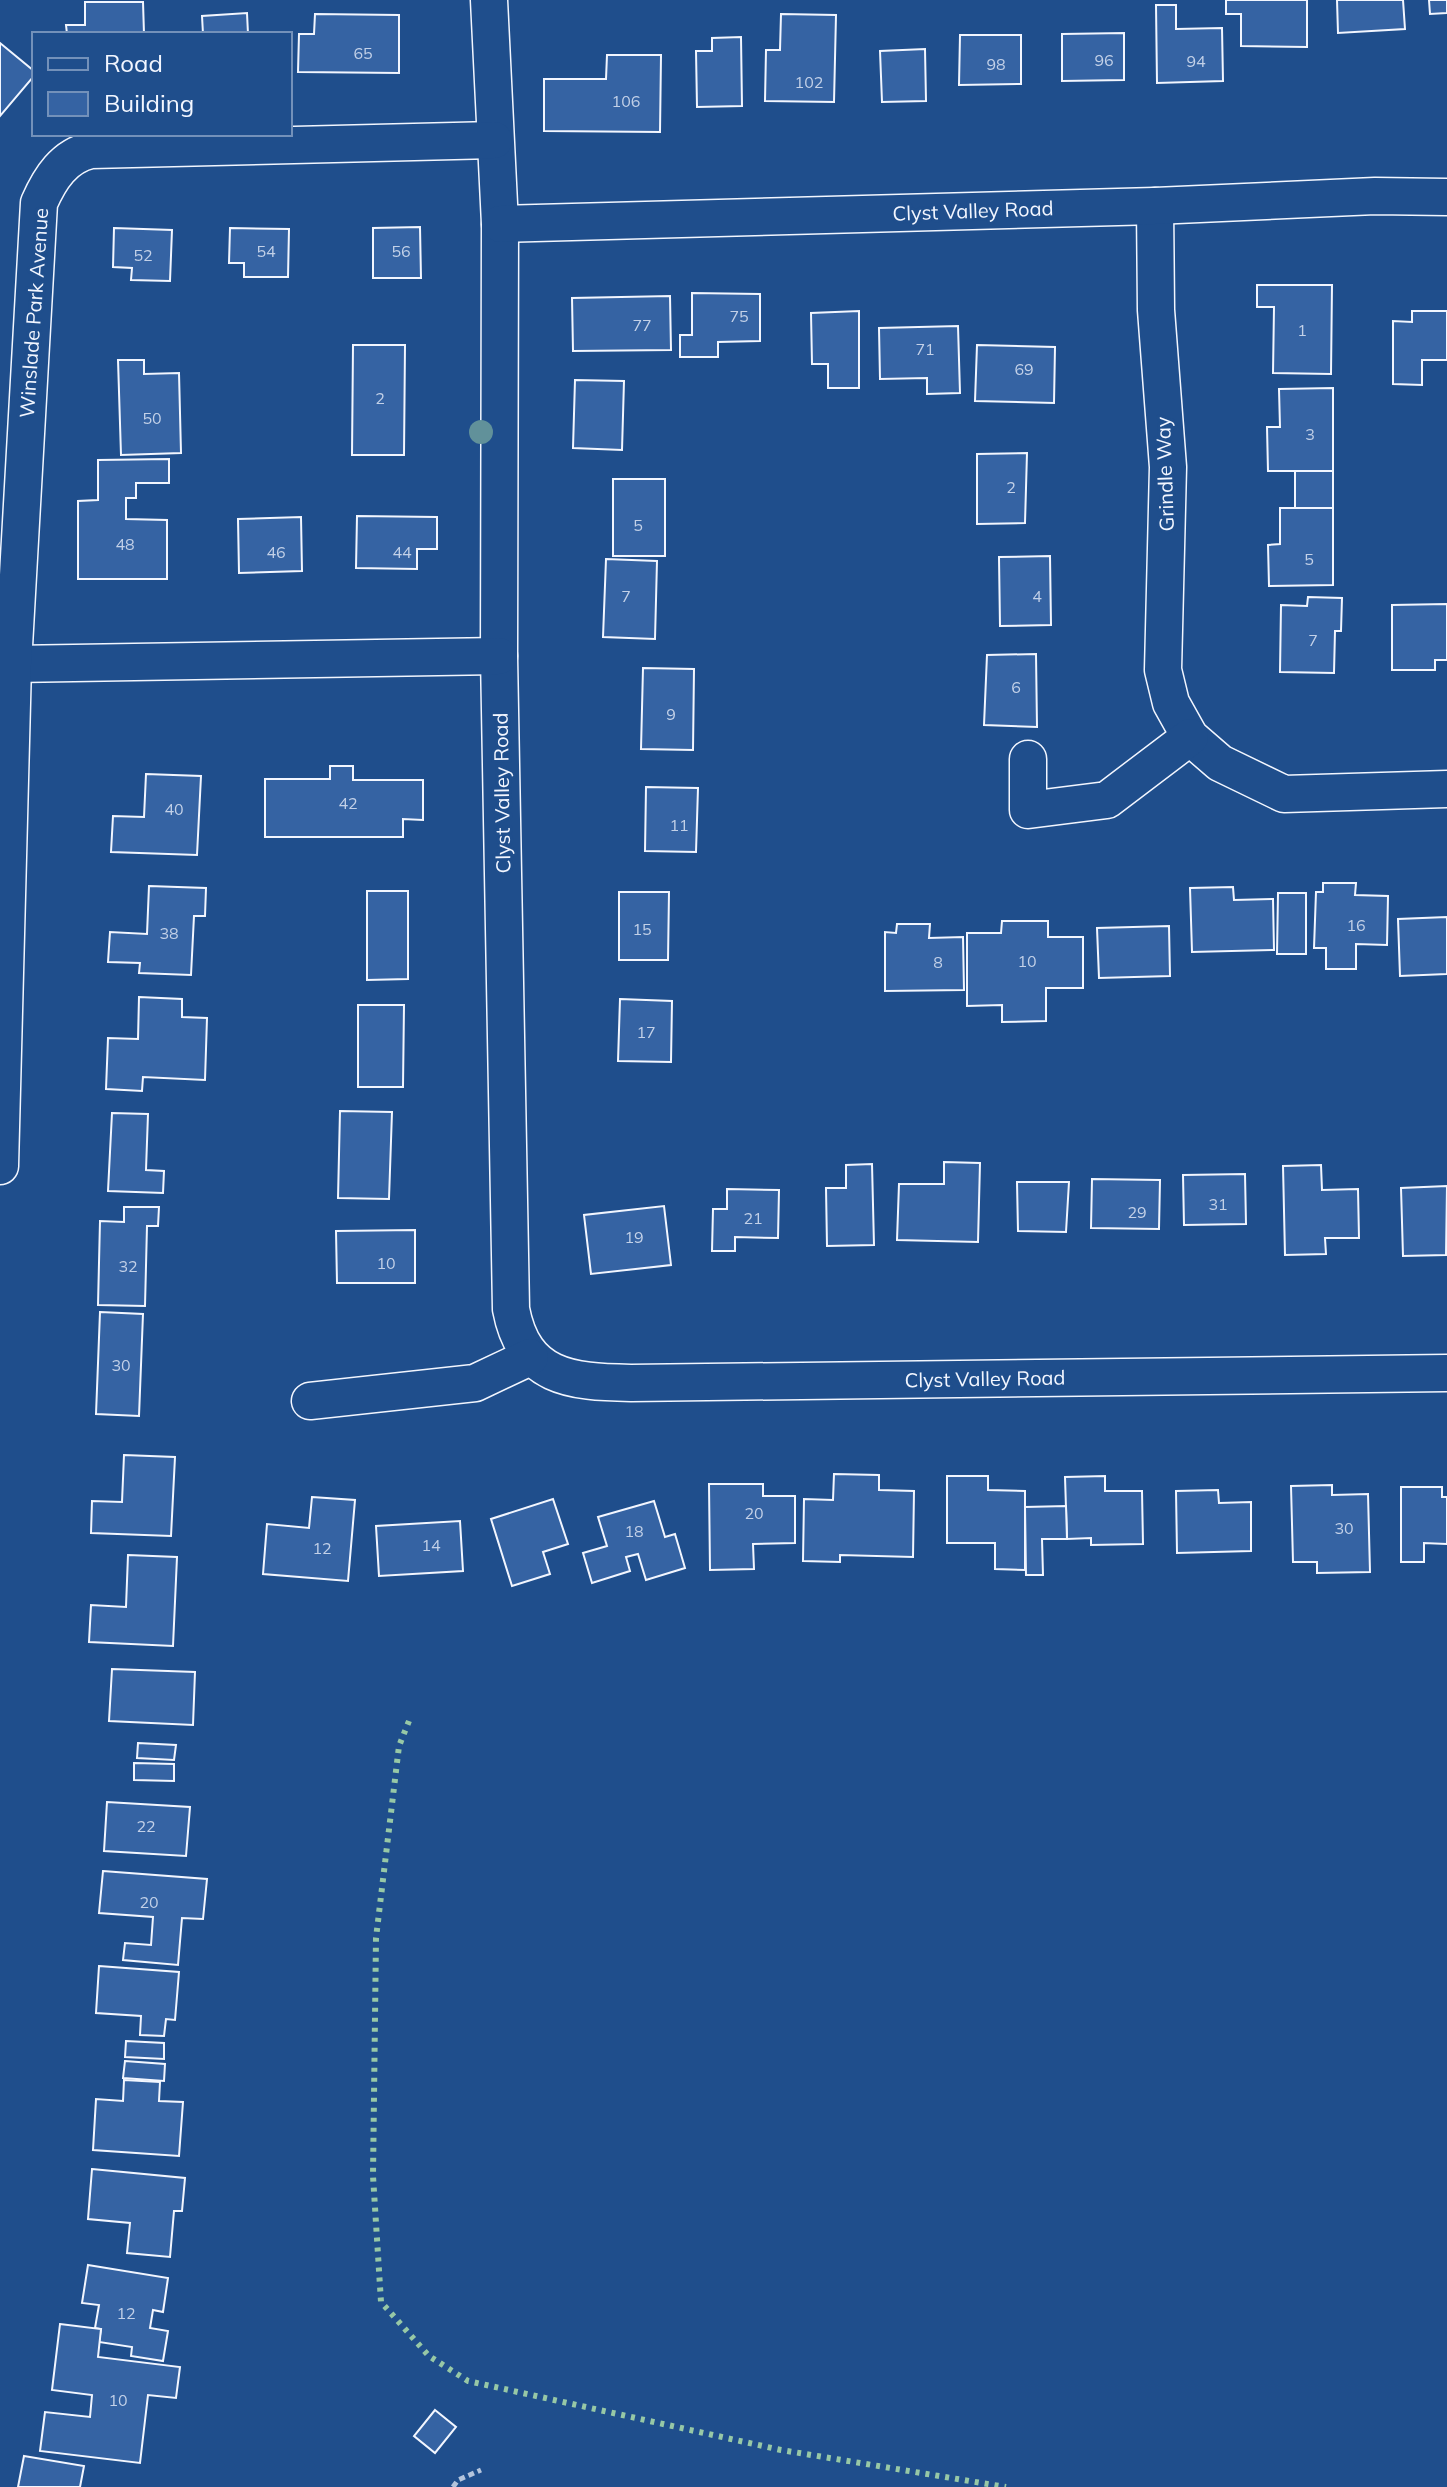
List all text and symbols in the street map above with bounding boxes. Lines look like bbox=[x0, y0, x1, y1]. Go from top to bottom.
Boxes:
legend bbox=[32, 32, 292, 136]
house number: 65 bbox=[353, 43, 373, 63]
text: Road bbox=[104, 48, 163, 78]
house number: 96 bbox=[1094, 50, 1114, 70]
house number: 94 bbox=[1186, 51, 1206, 71]
house number: 98 bbox=[986, 54, 1006, 74]
house number: 102 bbox=[795, 72, 823, 92]
text: Building bbox=[104, 88, 194, 118]
house number: 106 bbox=[612, 91, 640, 111]
street label: Clyst Valley Road bbox=[892, 195, 1054, 226]
street label: Winslade Park Avenue bbox=[14, 207, 53, 419]
house number: 54 bbox=[256, 241, 276, 261]
house number: 56 bbox=[391, 241, 411, 261]
house number: 52 bbox=[133, 245, 153, 265]
house number: 75 bbox=[729, 306, 749, 326]
house number: 77 bbox=[632, 315, 652, 335]
house number: 1 bbox=[1297, 320, 1307, 340]
house number: 71 bbox=[915, 339, 935, 359]
house number: 69 bbox=[1014, 359, 1034, 379]
house number: 2 bbox=[375, 388, 385, 408]
house number: 50 bbox=[142, 408, 162, 428]
street label: Grindle Way bbox=[1150, 416, 1179, 532]
house number: 3 bbox=[1305, 424, 1315, 444]
house number: 2 bbox=[1006, 477, 1016, 497]
house number: 5 bbox=[633, 515, 643, 535]
house number: 48 bbox=[115, 534, 135, 554]
house number: 46 bbox=[266, 542, 286, 562]
house number: 44 bbox=[392, 542, 412, 562]
house number: 5 bbox=[1304, 549, 1314, 569]
house number: 7 bbox=[621, 586, 631, 606]
house number: 4 bbox=[1032, 586, 1042, 606]
house number: 7 bbox=[1308, 630, 1318, 650]
house number: 6 bbox=[1011, 677, 1021, 697]
house number: 9 bbox=[666, 704, 676, 724]
street label: Clyst Valley Road bbox=[488, 712, 515, 874]
house number: 42 bbox=[338, 793, 358, 813]
house number: 40 bbox=[164, 799, 184, 819]
house number: 11 bbox=[669, 815, 689, 835]
house number: 16 bbox=[1346, 915, 1366, 935]
house number: 15 bbox=[632, 919, 652, 939]
house number: 38 bbox=[159, 923, 179, 943]
house number: 10 bbox=[1017, 951, 1037, 971]
house number: 8 bbox=[933, 952, 943, 972]
house number: 17 bbox=[636, 1022, 656, 1042]
house number: 31 bbox=[1208, 1194, 1228, 1214]
house number: 29 bbox=[1127, 1202, 1147, 1222]
house number: 21 bbox=[743, 1208, 763, 1228]
house number: 19 bbox=[624, 1227, 644, 1247]
house number: 10 bbox=[376, 1253, 396, 1273]
house number: 32 bbox=[118, 1256, 138, 1276]
house number: 30 bbox=[111, 1355, 131, 1375]
street label: Clyst Valley Road bbox=[904, 1365, 1066, 1392]
house number: 20 bbox=[744, 1503, 764, 1523]
house number: 30 bbox=[1334, 1518, 1354, 1538]
house number: 18 bbox=[624, 1521, 644, 1541]
house number: 14 bbox=[421, 1535, 441, 1555]
house number: 12 bbox=[312, 1538, 332, 1558]
house number: 22 bbox=[136, 1816, 156, 1836]
house number: 20 bbox=[139, 1892, 159, 1912]
house number: 12 bbox=[116, 2303, 136, 2323]
house number: 10 bbox=[108, 2390, 128, 2410]

